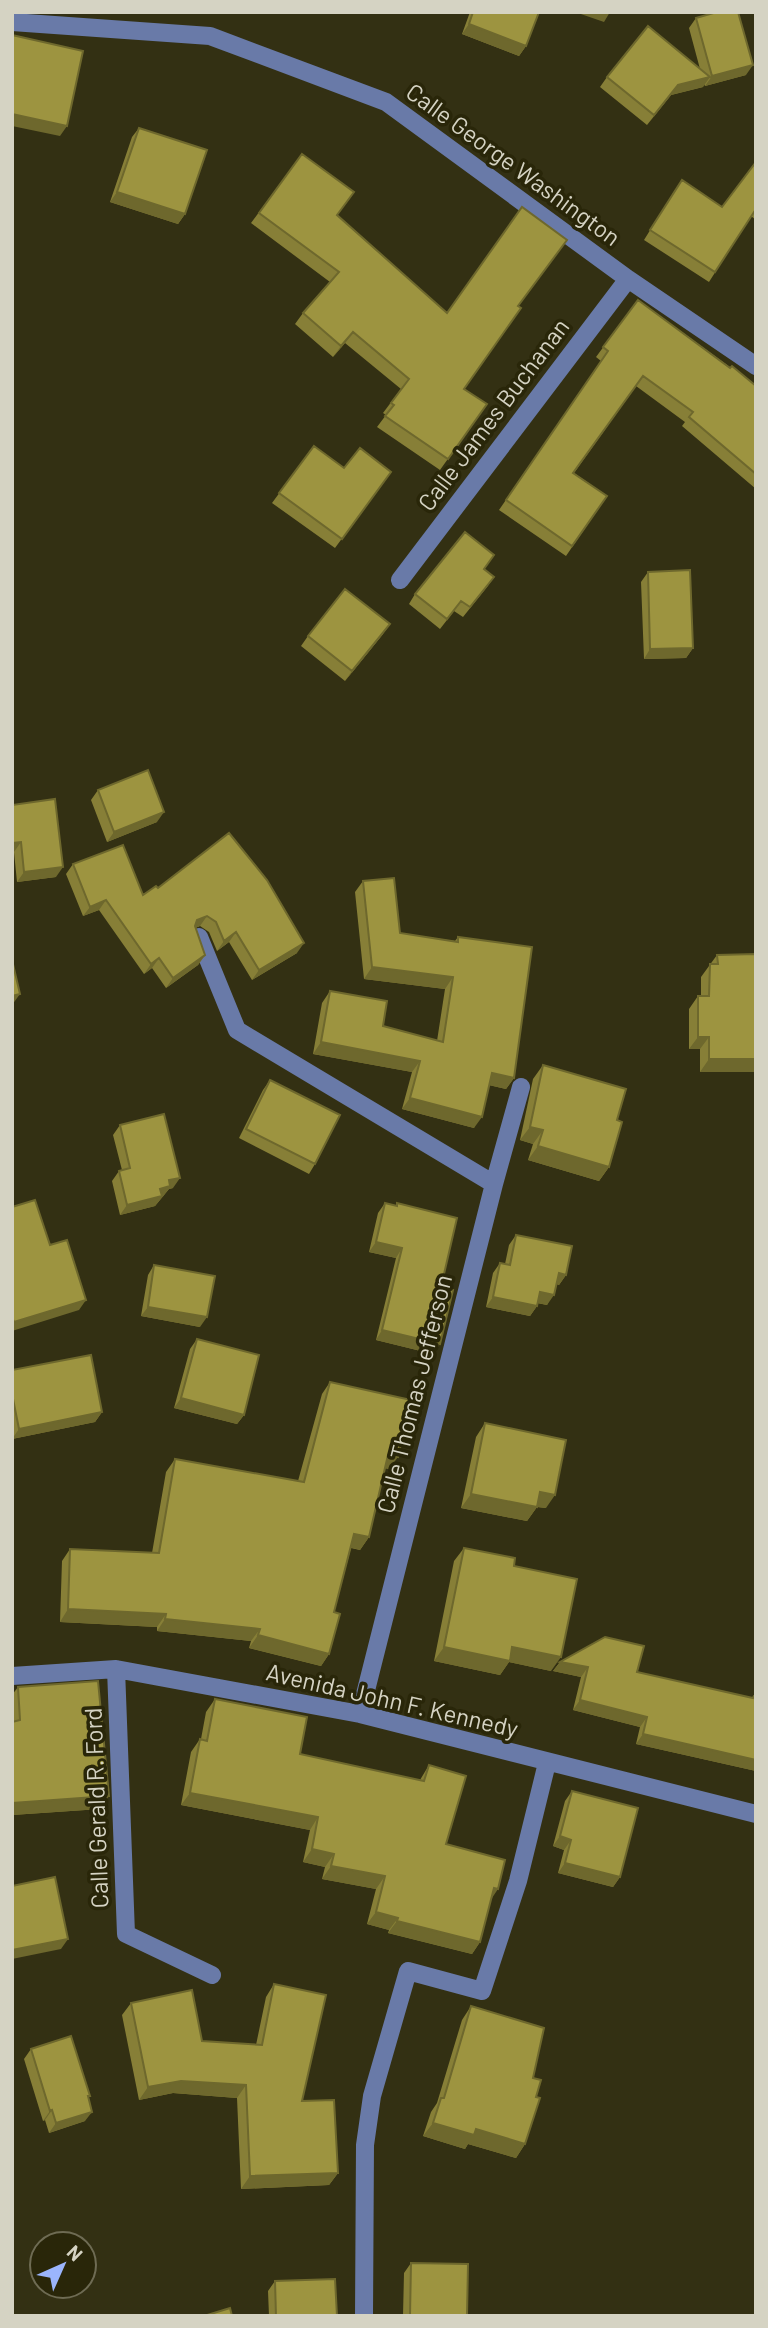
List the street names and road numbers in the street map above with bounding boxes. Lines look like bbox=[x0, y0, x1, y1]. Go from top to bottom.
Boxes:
street label: Calle George Washington bbox=[401, 76, 627, 251]
street label: Calle James Buchanan bbox=[411, 312, 575, 516]
street label: Calle Thomas Jefferson bbox=[370, 1271, 457, 1516]
street label: Avenida John F. Kennedy bbox=[264, 1656, 521, 1743]
street label: Calle Gerald R. Ford bbox=[78, 1707, 113, 1909]

